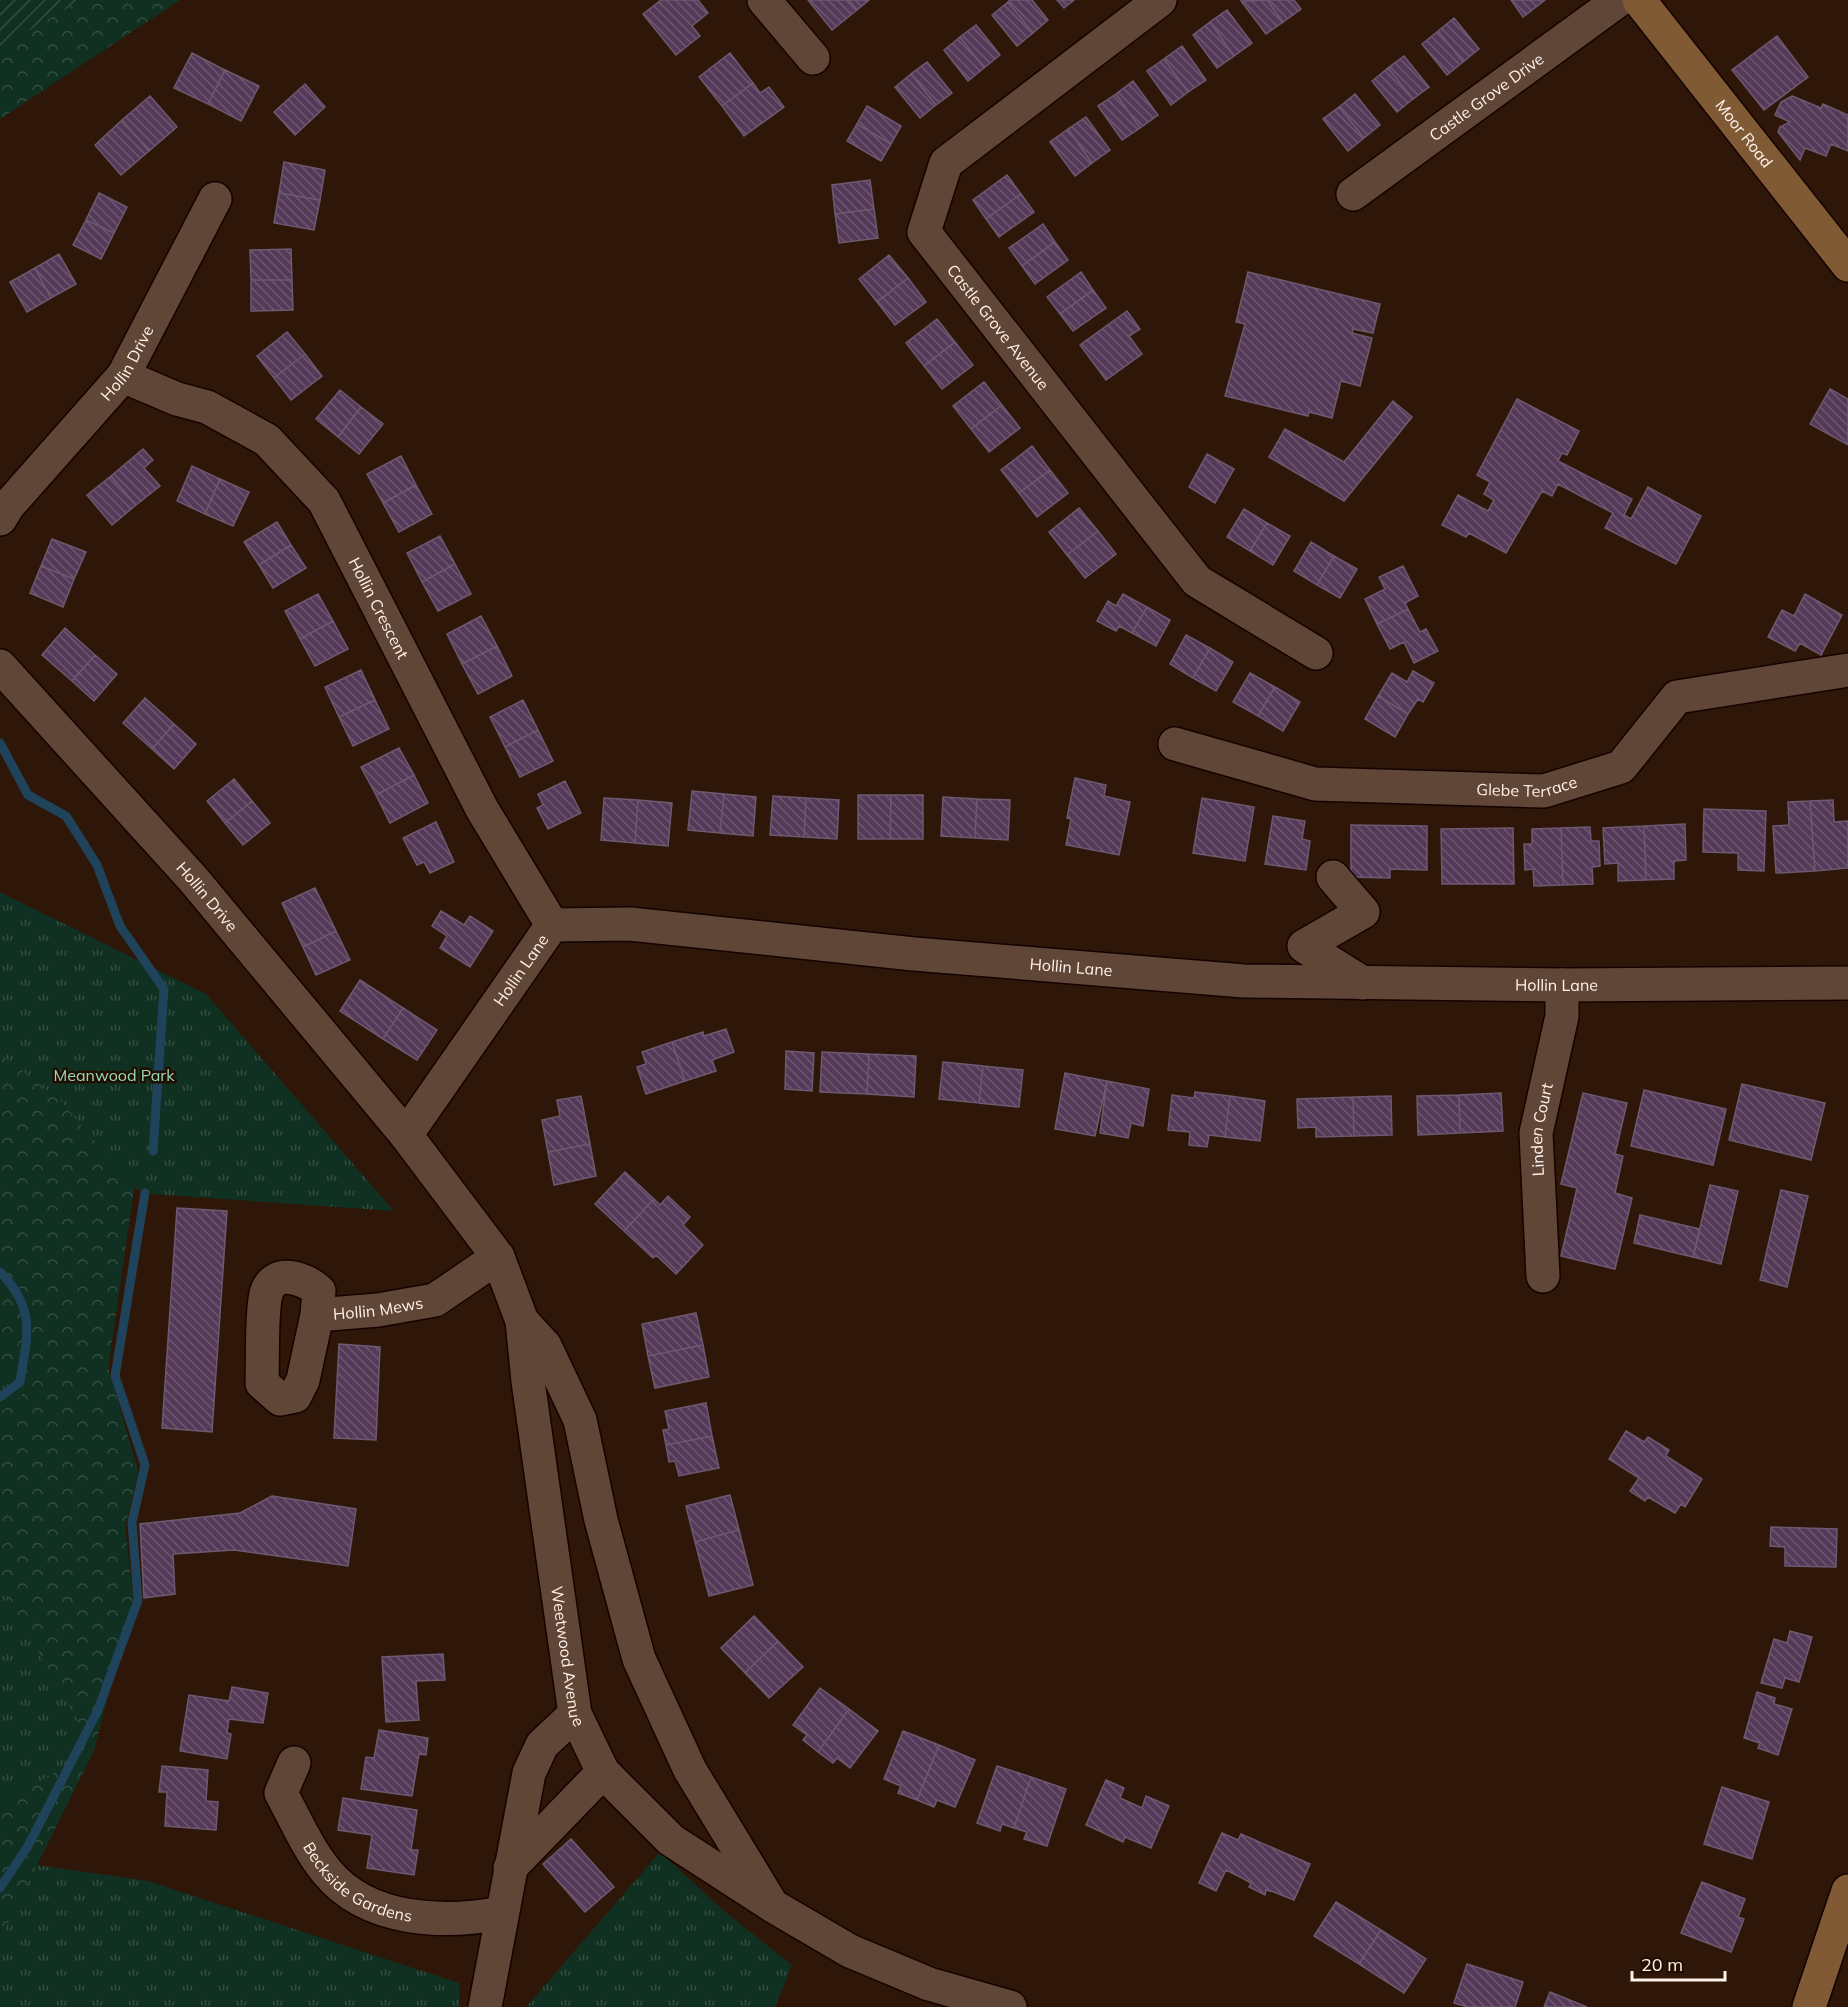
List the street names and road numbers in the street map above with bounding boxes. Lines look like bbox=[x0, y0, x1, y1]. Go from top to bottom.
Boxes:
street label: Castle Grove Drive bbox=[1425, 48, 1548, 145]
street label: Moor Road bbox=[1711, 95, 1777, 172]
street label: Castle Grove Avenue bbox=[943, 260, 1054, 394]
street label: Hollin Drive bbox=[96, 322, 158, 405]
street label: Hollin Crescent bbox=[345, 554, 413, 662]
street label: Glebe Terrace bbox=[1476, 771, 1580, 801]
street label: Hollin Drive bbox=[172, 857, 242, 935]
street label: Hollin Lane bbox=[489, 930, 553, 1010]
street label: Hollin Lane bbox=[1029, 954, 1113, 980]
street label: Hollin Lane bbox=[1515, 974, 1598, 995]
street label: Linden Court bbox=[1526, 1081, 1557, 1177]
street label: Hollin Mews bbox=[332, 1292, 425, 1324]
street label: Weetwood Avenue bbox=[547, 1585, 589, 1730]
street label: Beckside Gardens bbox=[299, 1838, 414, 1926]

